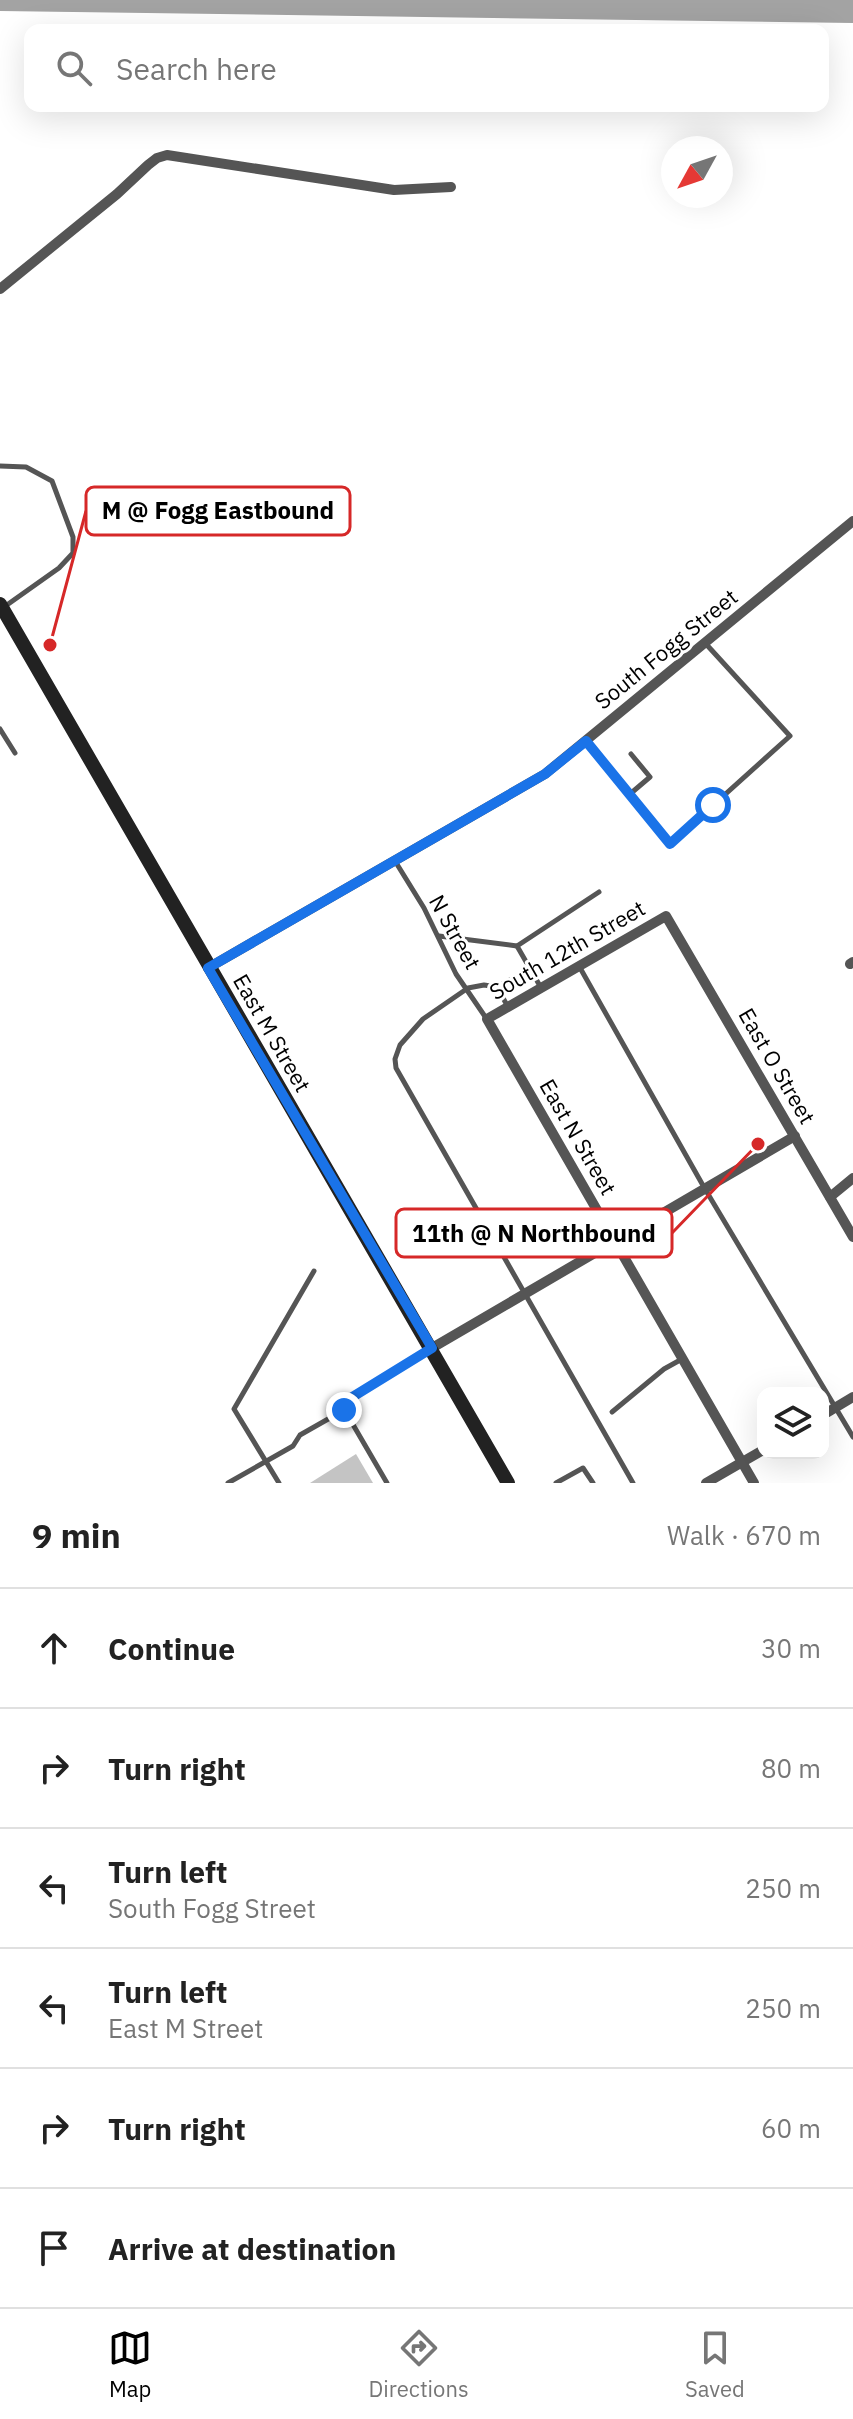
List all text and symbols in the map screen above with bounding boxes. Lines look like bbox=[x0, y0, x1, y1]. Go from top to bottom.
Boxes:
search box bbox=[24, 24, 829, 112]
icon: search bbox=[52, 46, 96, 90]
text: Search here bbox=[116, 49, 277, 88]
north arrow bbox=[661, 136, 733, 208]
callout: M @ Fogg Eastbound bbox=[86, 487, 350, 535]
text: M @ Fogg Eastbound bbox=[102, 494, 334, 526]
street label: South Fogg Street bbox=[588, 582, 743, 715]
route start bbox=[695, 787, 731, 823]
street label: N Street bbox=[423, 889, 488, 974]
street label: South 12th Street bbox=[484, 893, 650, 1006]
street label: East M Street bbox=[227, 969, 318, 1097]
street label: East O Street bbox=[733, 1003, 822, 1129]
street label: East N Street bbox=[534, 1074, 623, 1200]
callout: 11th @ N Northbound bbox=[396, 1209, 672, 1257]
text: 11th @ N Northbound bbox=[412, 1217, 656, 1249]
map controls bbox=[757, 1387, 829, 1459]
button: layers bbox=[757, 1387, 829, 1459]
route end bbox=[326, 1392, 362, 1428]
text: 9 min bbox=[32, 1513, 121, 1557]
text: Walk · 670 m bbox=[667, 1518, 821, 1552]
icon: ahead bbox=[32, 1626, 76, 1670]
text: Continue bbox=[108, 1629, 235, 1668]
text: 30 m bbox=[761, 1631, 821, 1665]
icon: right bbox=[32, 1746, 76, 1790]
text: Turn right bbox=[108, 1749, 246, 1788]
text: 80 m bbox=[761, 1751, 821, 1785]
text: Turn left bbox=[108, 1852, 227, 1891]
icon: left bbox=[32, 1866, 76, 1910]
text: 250 m bbox=[745, 1871, 821, 1905]
text: South Fogg Street bbox=[108, 1891, 316, 1925]
text: Turn left bbox=[108, 1972, 227, 2011]
icon: left bbox=[32, 1986, 76, 2030]
text: 250 m bbox=[745, 1991, 821, 2025]
text: East M Street bbox=[108, 2011, 263, 2045]
icon: right bbox=[32, 2106, 76, 2150]
text: Turn right bbox=[108, 2109, 246, 2148]
text: 60 m bbox=[761, 2111, 821, 2145]
icon: arrive bbox=[32, 2226, 76, 2270]
text: Arrive at destination bbox=[108, 2229, 396, 2268]
tab: Map bbox=[108, 2326, 152, 2403]
tab: Directions bbox=[369, 2326, 469, 2403]
tab: Saved bbox=[685, 2326, 745, 2403]

